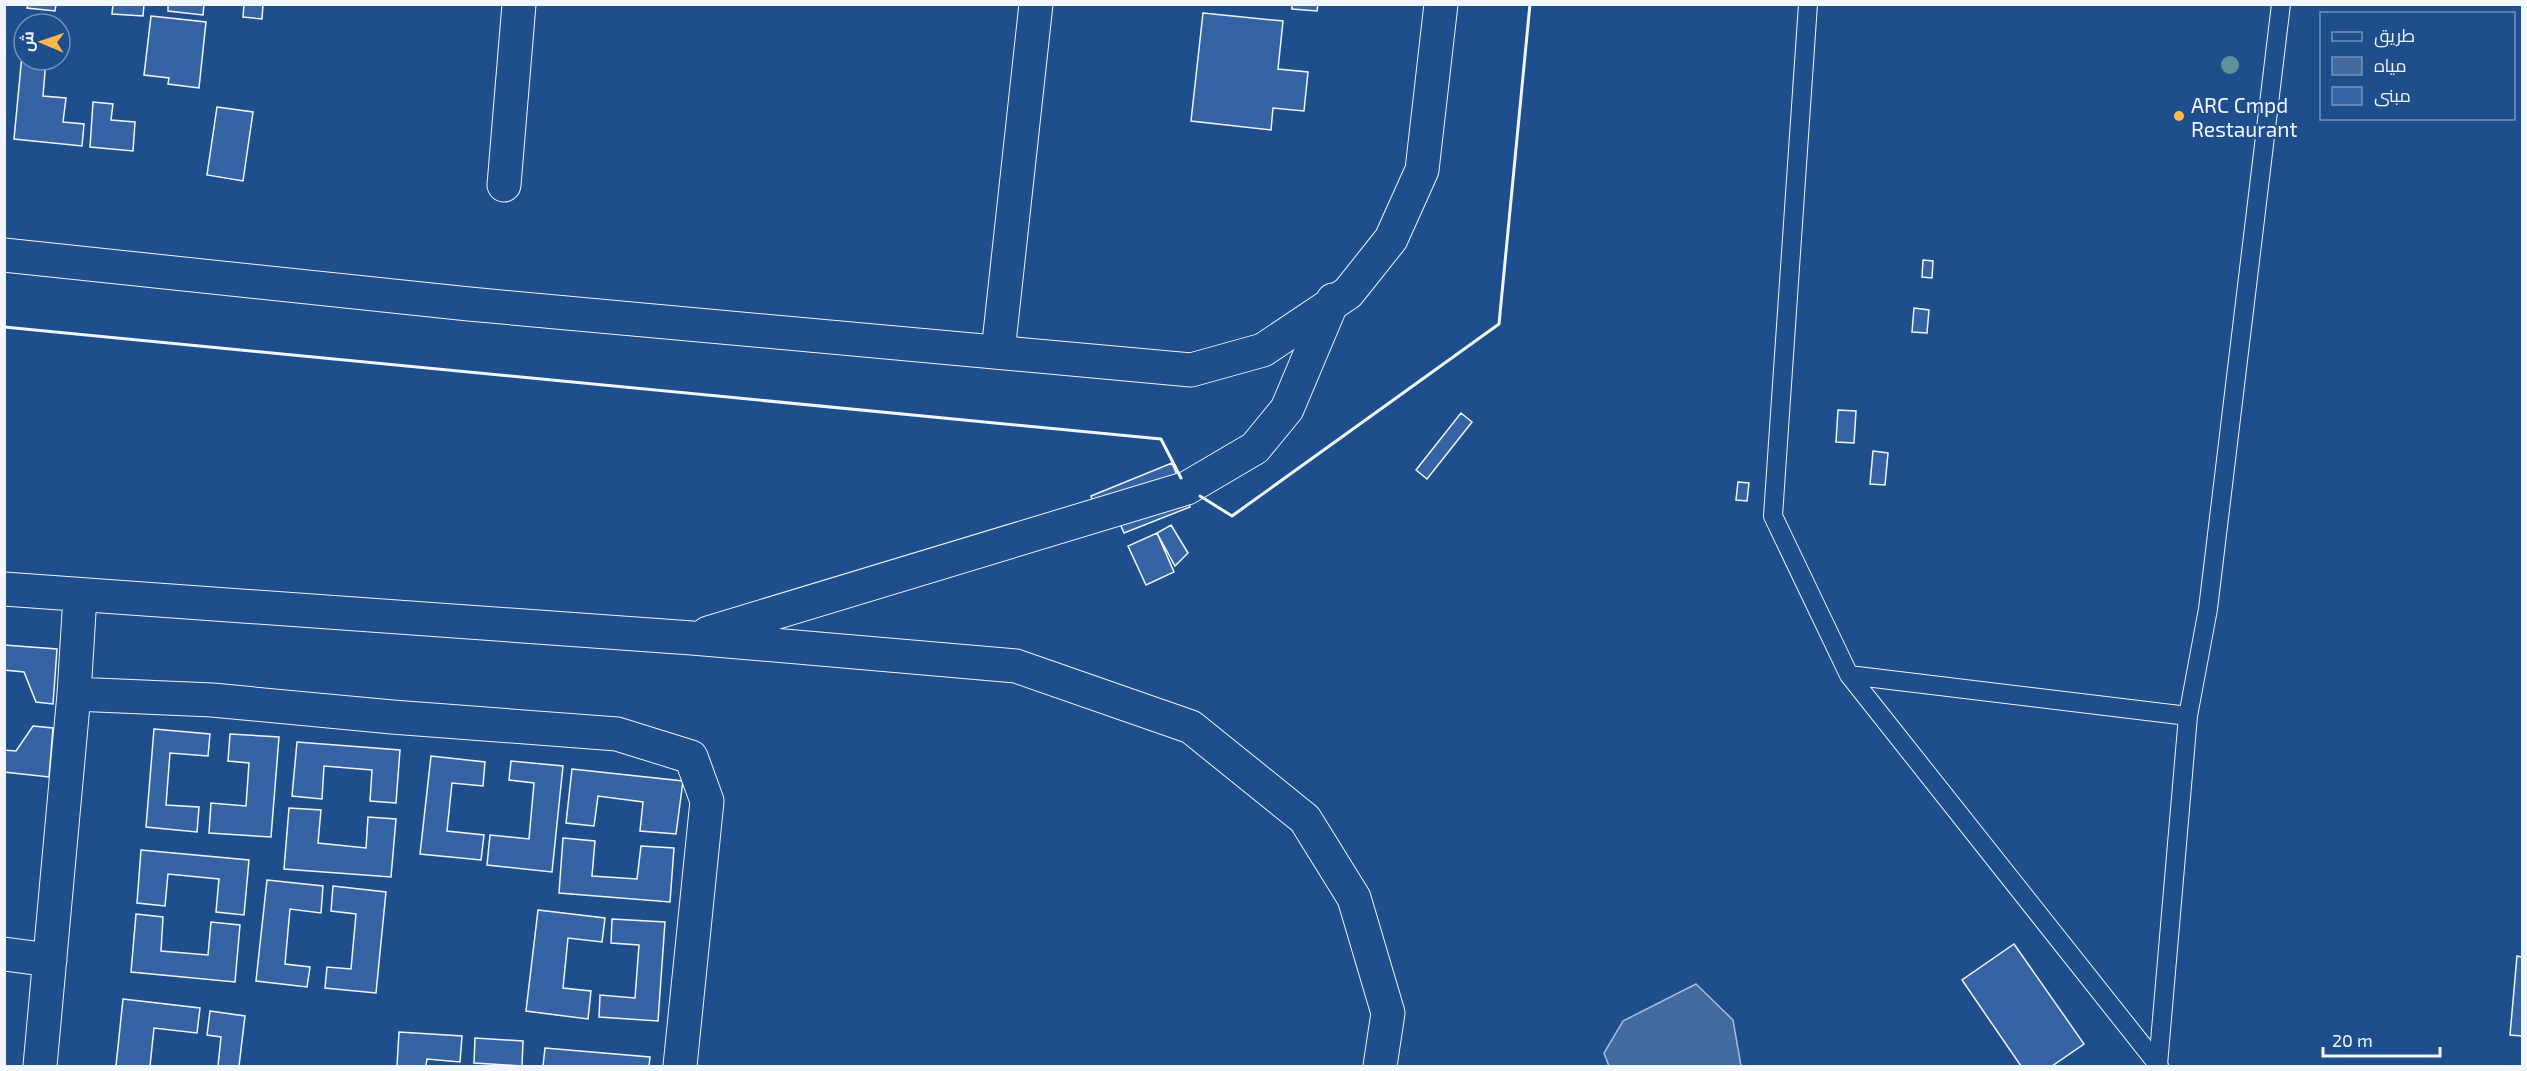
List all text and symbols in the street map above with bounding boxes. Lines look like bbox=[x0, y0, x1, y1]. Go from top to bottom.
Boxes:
north arrow bbox=[12, 12, 72, 72]
legend bbox=[2320, 12, 2515, 120]
text: طريق bbox=[2374, 24, 2415, 48]
text: ش bbox=[17, 31, 37, 52]
text: مياه bbox=[2374, 54, 2407, 76]
text: مبنى bbox=[2374, 84, 2411, 107]
place label: ARC Cmpd Restaurant bbox=[2191, 92, 2297, 141]
marker: ARC Cmpd Restaurant bbox=[2172, 109, 2186, 123]
scale bar bbox=[2323, 1020, 2440, 1058]
text: 20 m bbox=[2332, 1029, 2373, 1051]

